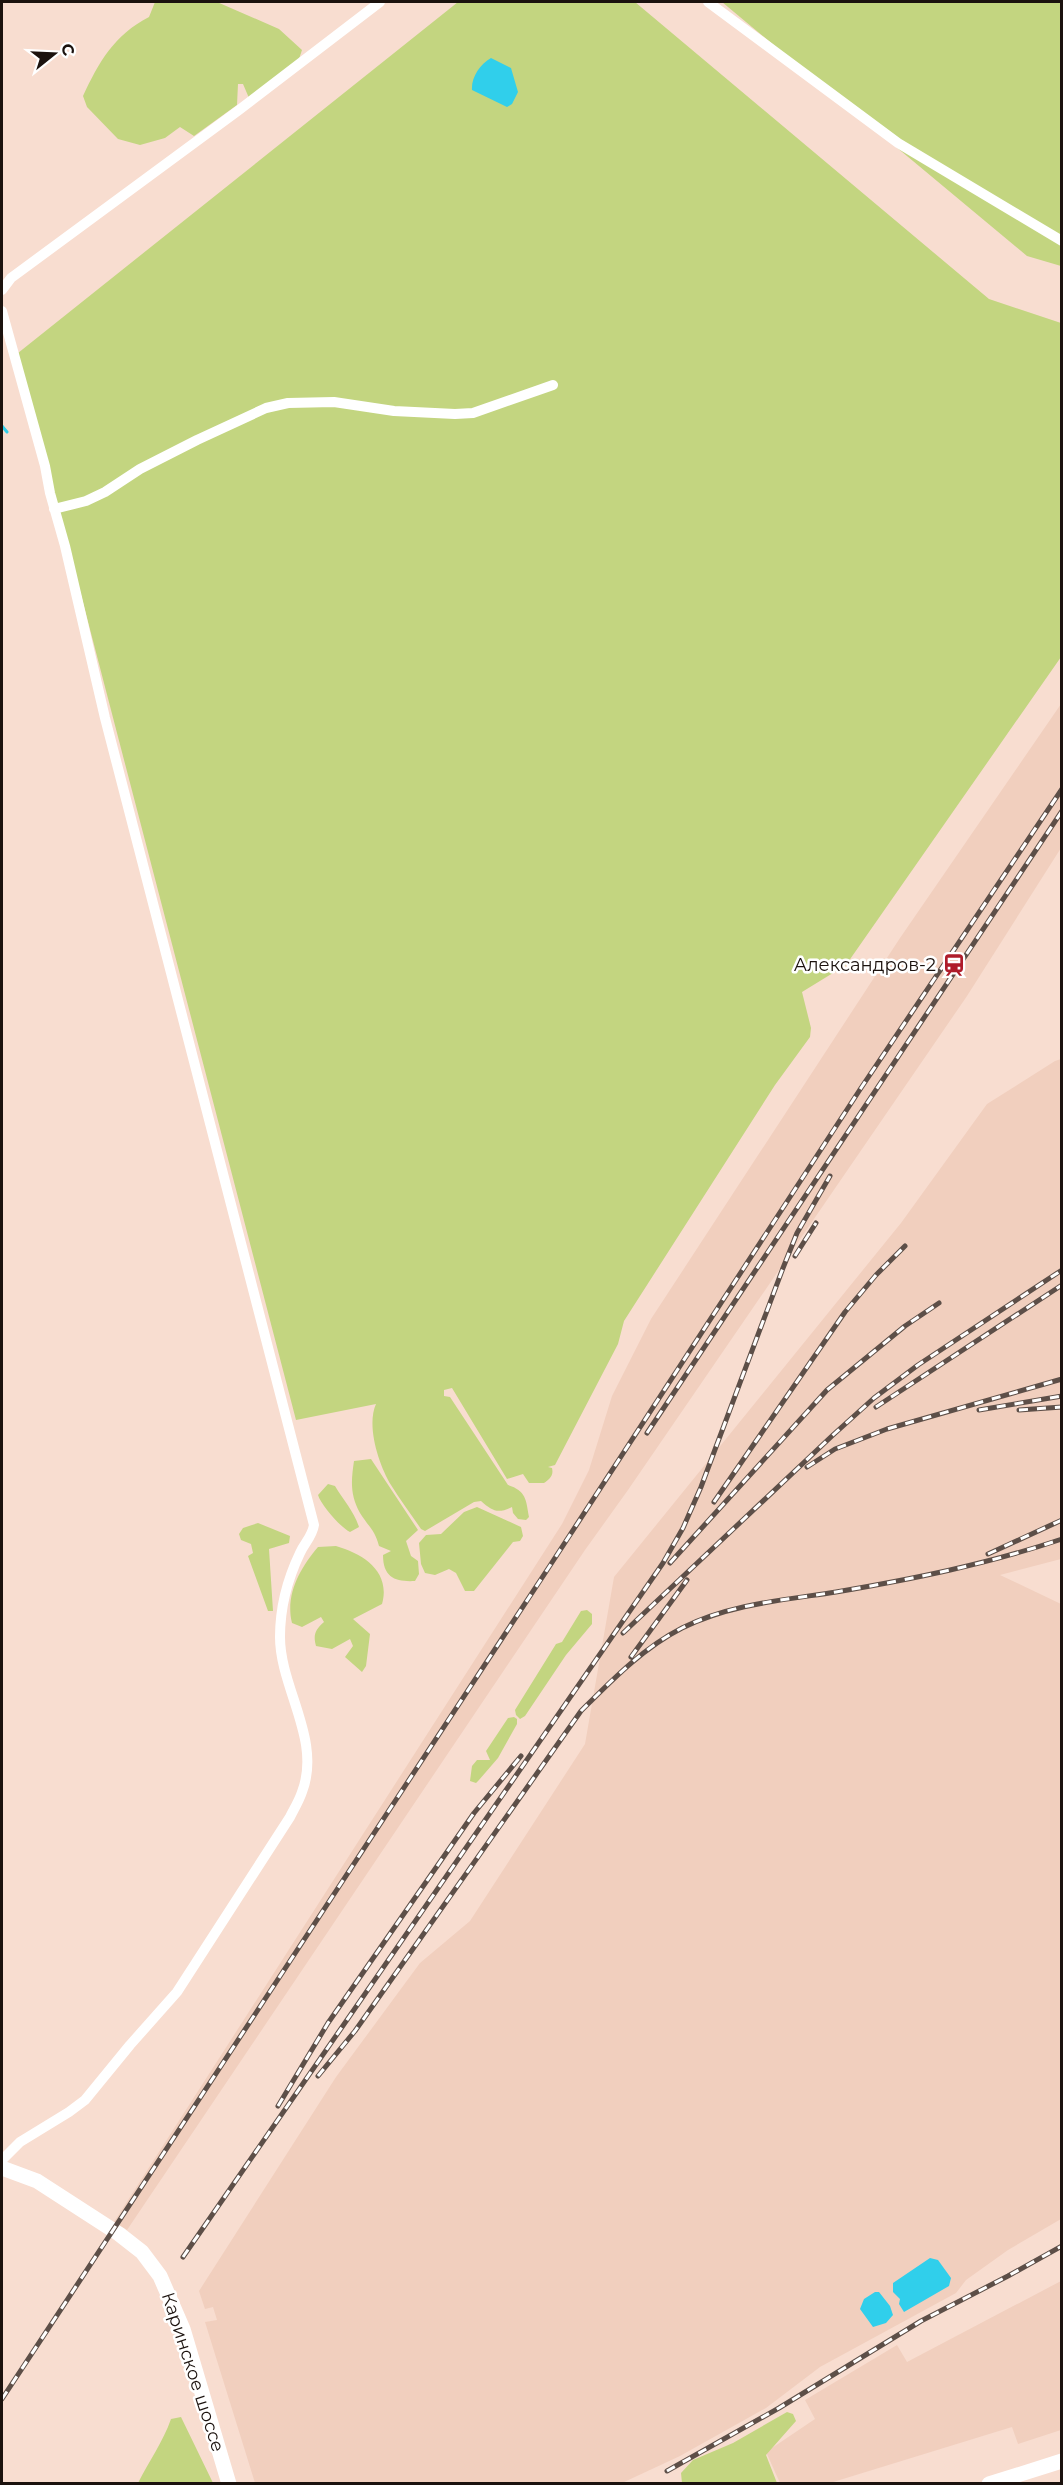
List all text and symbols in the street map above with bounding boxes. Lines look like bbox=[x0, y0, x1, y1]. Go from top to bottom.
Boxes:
north arrow bbox=[24, 24, 84, 84]
text: С bbox=[57, 41, 79, 58]
station icon: Александров-2 bbox=[941, 952, 967, 978]
place label: Александров-2 bbox=[794, 954, 936, 976]
street label: Каринское шоссе bbox=[157, 2289, 229, 2455]

